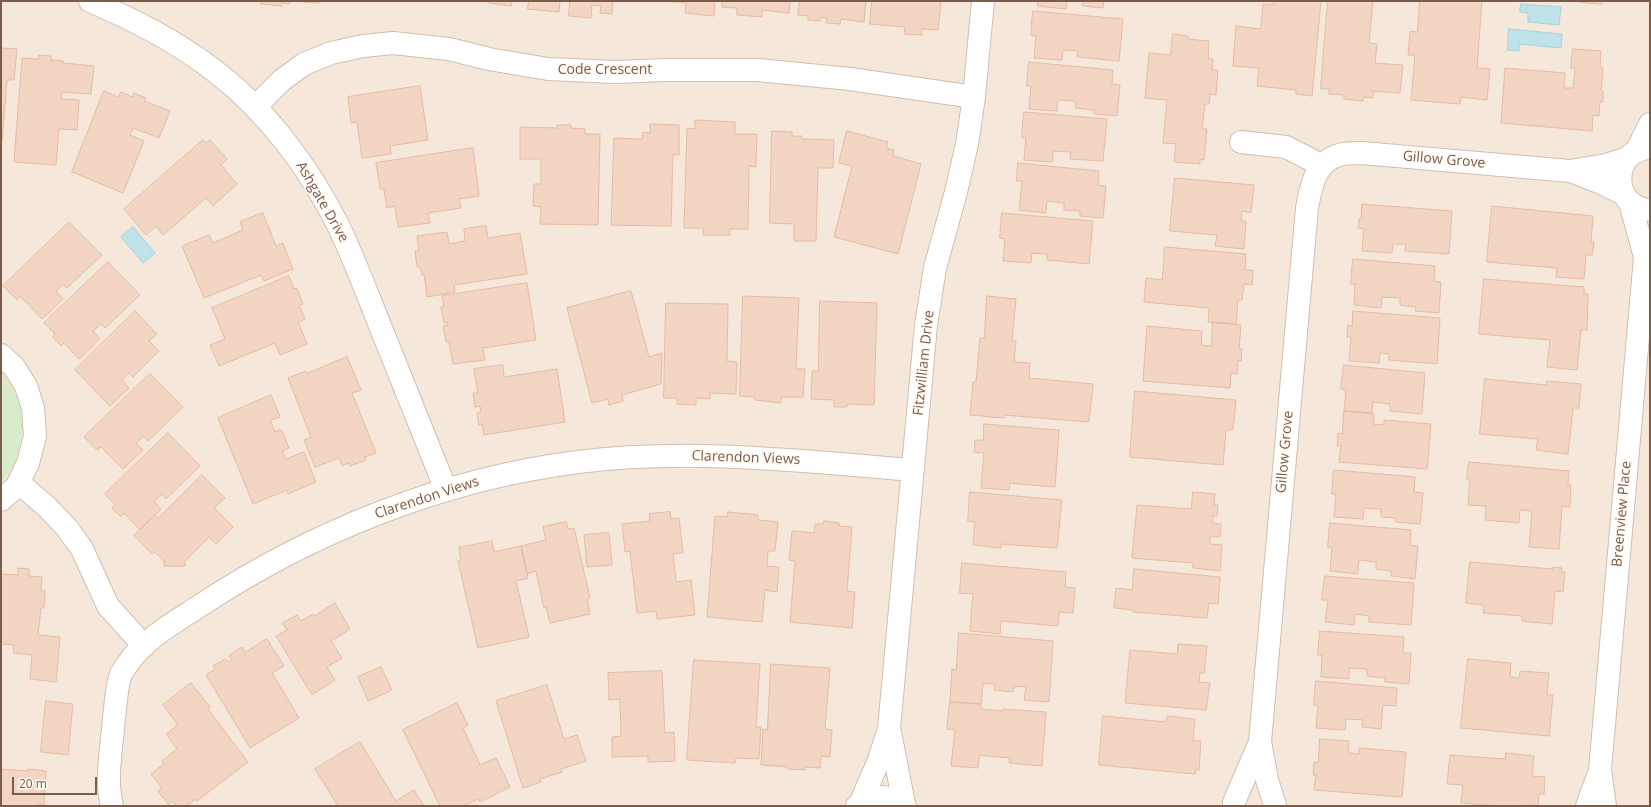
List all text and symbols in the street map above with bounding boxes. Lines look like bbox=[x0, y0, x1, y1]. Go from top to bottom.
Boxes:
street label: Code Crescent bbox=[558, 62, 652, 78]
street label: Gillow Grove bbox=[1402, 148, 1486, 172]
street label: Ashgate Drive bbox=[292, 159, 352, 245]
street label: Fitzwilliam Drive bbox=[910, 309, 938, 417]
street label: Gillow Grove bbox=[1273, 410, 1297, 494]
street label: Clarendon Views bbox=[691, 448, 801, 468]
street label: Breenview Place bbox=[1609, 460, 1635, 568]
street label: Clarendon Views bbox=[373, 473, 481, 523]
scale bar bbox=[14, 769, 99, 795]
text: 20 m bbox=[19, 775, 47, 792]

